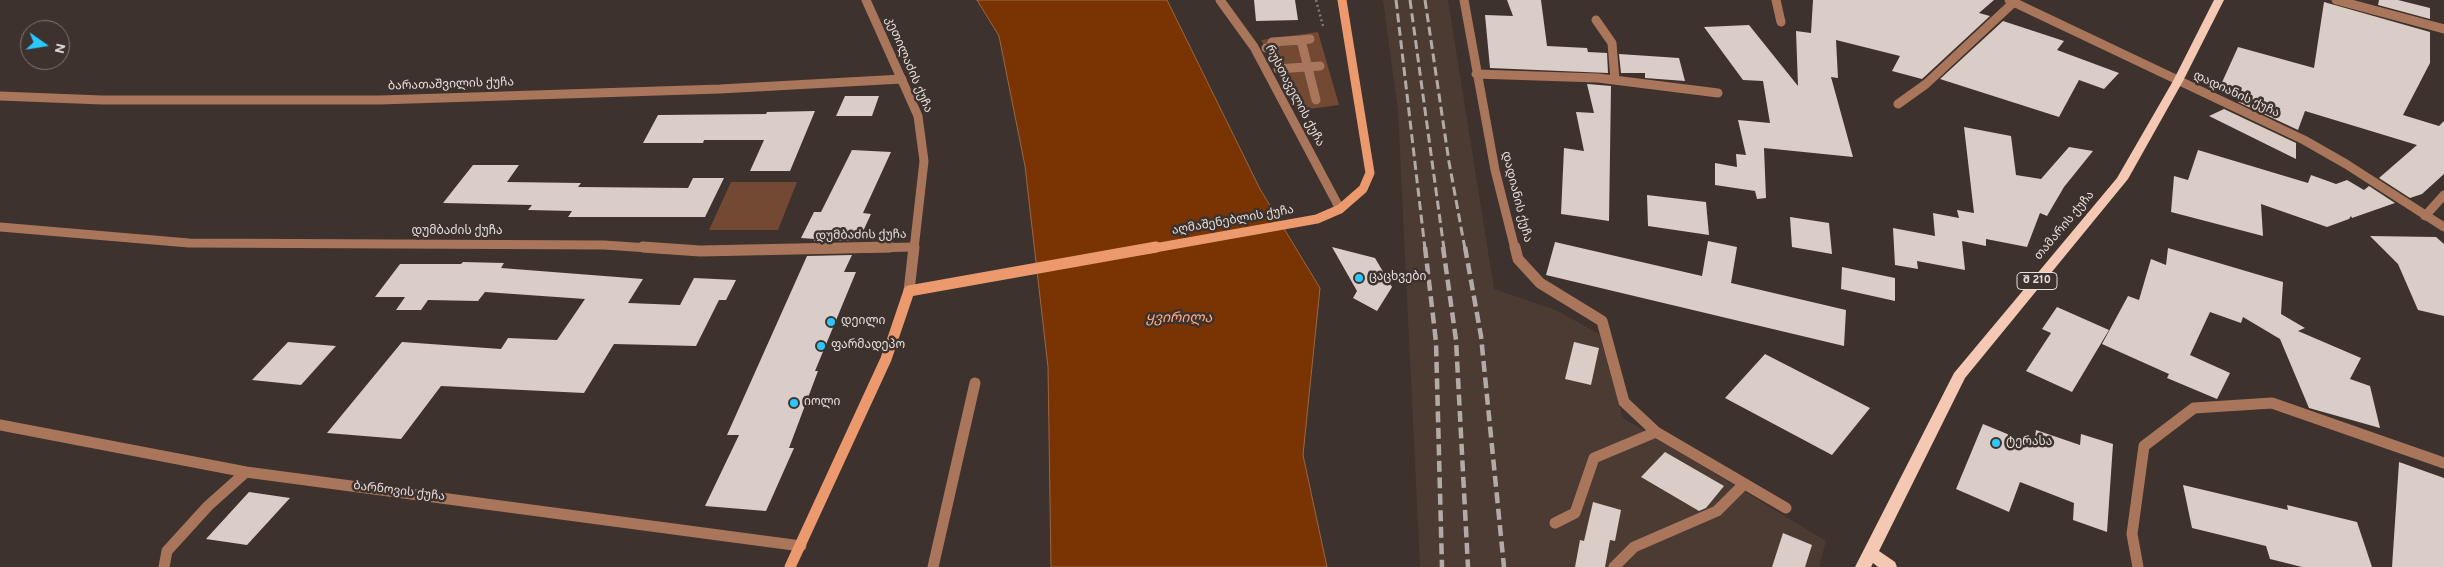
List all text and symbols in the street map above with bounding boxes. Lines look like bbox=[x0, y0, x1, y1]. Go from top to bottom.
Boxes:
street label: კეთილაძის ქუჩა bbox=[881, 15, 935, 115]
north arrow bbox=[20, 20, 70, 70]
text: N bbox=[50, 41, 69, 55]
street label: რუსთაველის ქუჩა bbox=[1261, 43, 1327, 149]
street label: დადიანის ქუჩა bbox=[2191, 69, 2281, 121]
street label: ბარათაშვილის ქუჩა bbox=[388, 76, 514, 94]
street label: დადიანის ქუჩა bbox=[1498, 150, 1534, 244]
street label: თამარის ქუჩა bbox=[2032, 189, 2098, 263]
street label: აღმაშენებლის ქუჩა bbox=[1171, 203, 1295, 239]
street label: დუმბაძის ქუჩა bbox=[411, 225, 503, 239]
street label: დუმბაძის ქუჩა bbox=[815, 228, 907, 244]
place label: ცაცხვები bbox=[1369, 271, 1426, 285]
marker: ცაცხვები bbox=[1353, 272, 1365, 284]
road number: შ 210 bbox=[2017, 272, 2057, 290]
water label: ყვირილა bbox=[1146, 311, 1212, 327]
place label: დეილი bbox=[841, 315, 885, 329]
marker: დეილი bbox=[825, 316, 837, 328]
place label: ფარმადეპო bbox=[831, 339, 905, 353]
marker: ფარმადეპო bbox=[815, 340, 827, 352]
place label: იოლი bbox=[804, 396, 840, 410]
marker: იოლი bbox=[788, 397, 800, 409]
place label: ტერასა bbox=[2006, 436, 2052, 450]
marker: ტერასა bbox=[1990, 437, 2002, 449]
street label: ბარნოვის ქუჩა bbox=[352, 479, 446, 505]

